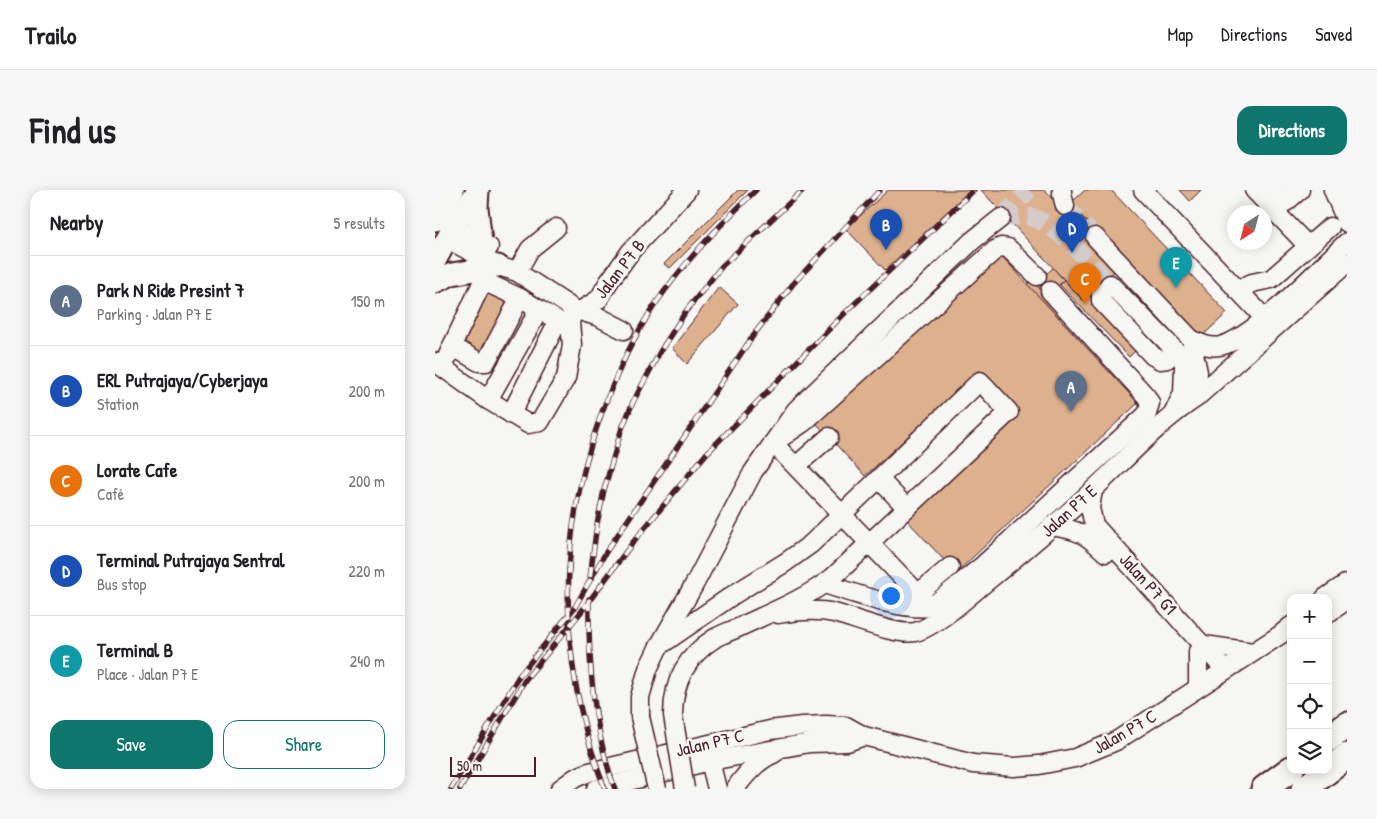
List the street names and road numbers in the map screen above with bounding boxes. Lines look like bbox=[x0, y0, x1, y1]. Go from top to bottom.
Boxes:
street label: Jalan P7 B bbox=[589, 234, 651, 303]
street label: Jalan P7 E bbox=[1035, 479, 1102, 543]
street label: Jalan P7 G1 bbox=[1114, 548, 1183, 620]
street label: Jalan P7 C bbox=[1088, 703, 1161, 760]
street label: Jalan P7 C bbox=[673, 722, 747, 763]

